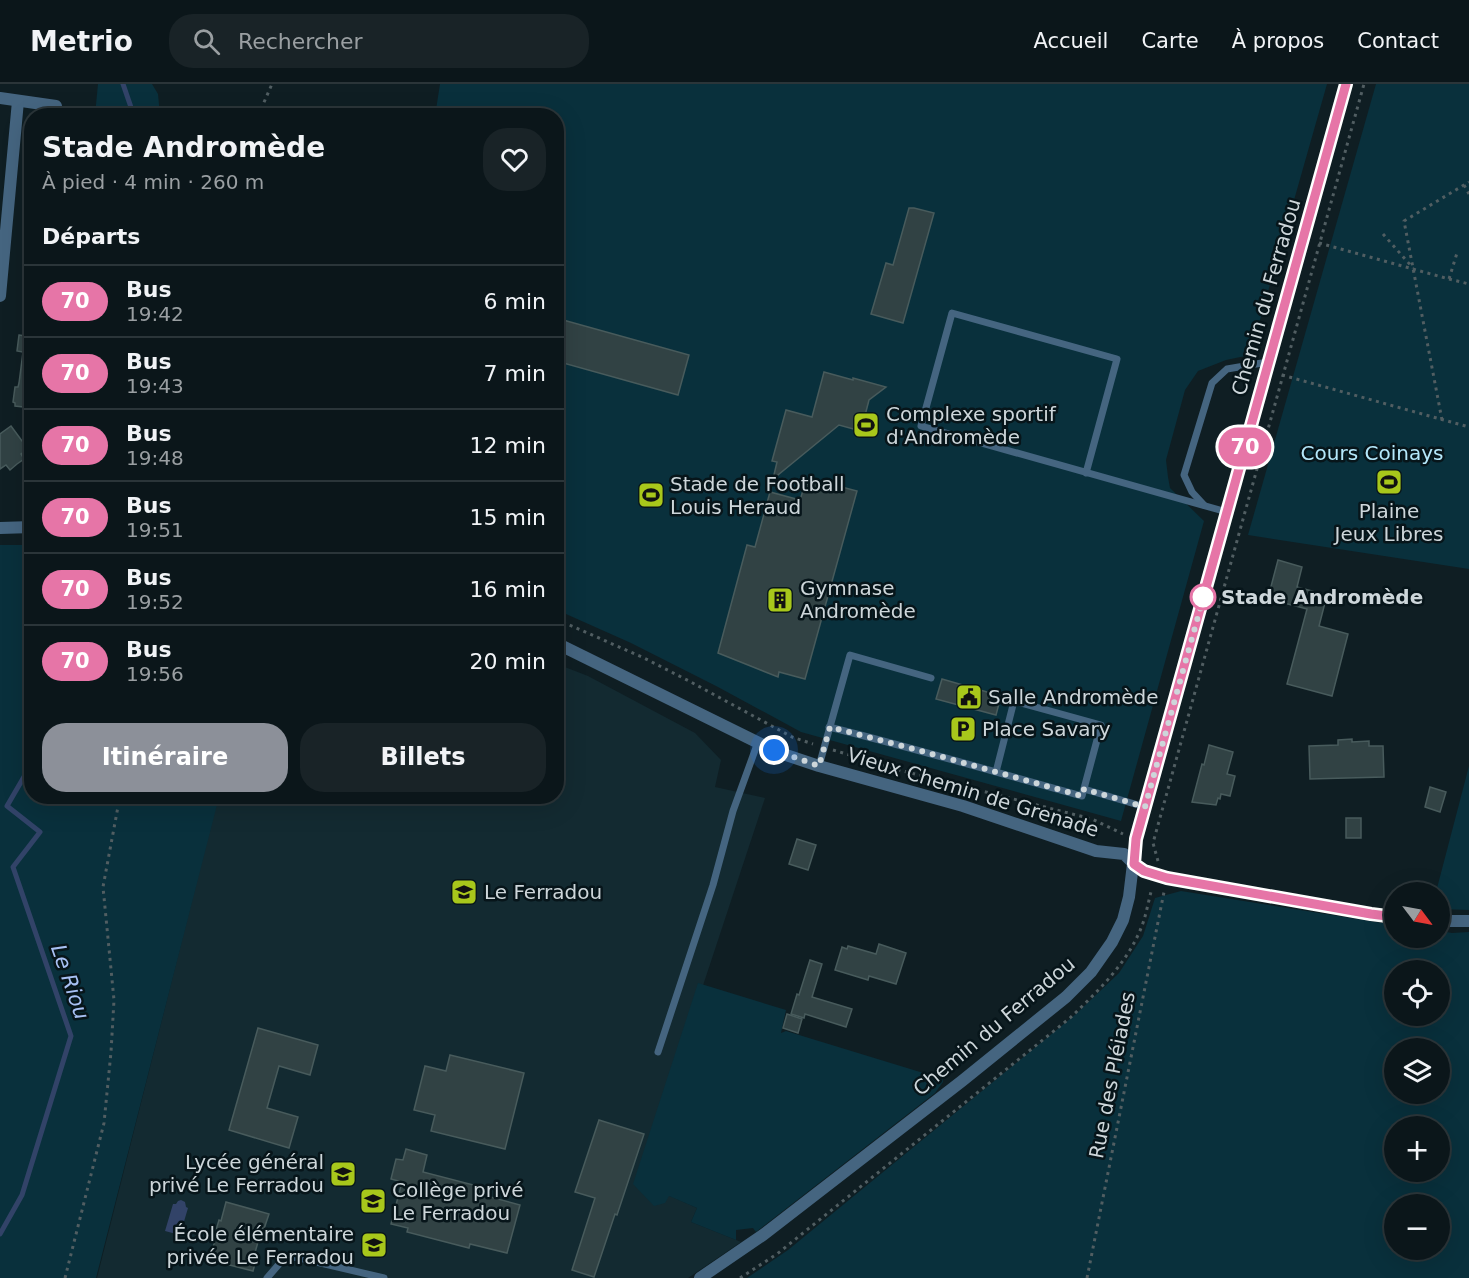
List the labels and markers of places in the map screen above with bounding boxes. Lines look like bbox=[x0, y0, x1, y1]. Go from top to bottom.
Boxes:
place label: Complexe sportif d'Andromède bbox=[886, 402, 1057, 449]
sports icon: Complexe sportif d'Andromède bbox=[851, 410, 881, 440]
sports icon: Plaine Jeux Libres bbox=[1374, 467, 1404, 497]
place label: Stade de Football Louis Heraud bbox=[670, 472, 845, 519]
sports icon: Stade de Football Louis Heraud bbox=[636, 480, 666, 510]
place label: Plaine Jeux Libres bbox=[1333, 499, 1443, 546]
place label: Gymnase Andromède bbox=[800, 576, 916, 623]
marker: Stade Andromède bbox=[1190, 584, 1216, 610]
building icon: Gymnase Andromède bbox=[765, 585, 795, 615]
place label: Stade Andromède bbox=[1221, 585, 1423, 609]
public building icon: Salle Andromède bbox=[954, 682, 984, 712]
place label: Salle Andromède bbox=[988, 685, 1159, 709]
parking icon: Place Savary bbox=[948, 714, 978, 744]
place label: Place Savary bbox=[982, 717, 1111, 741]
school or university icon: Le Ferradou bbox=[449, 877, 479, 907]
place label: Le Ferradou bbox=[484, 880, 602, 904]
place label: Lycée général privé Le Ferradou bbox=[149, 1150, 324, 1197]
school or university icon: Lycée général privé Le Ferradou bbox=[328, 1159, 358, 1189]
place label: Collège privé Le Ferradou bbox=[392, 1178, 524, 1225]
school or university icon: Collège privé Le Ferradou bbox=[358, 1186, 388, 1216]
place label: École élémentaire privée Le Ferradou bbox=[167, 1222, 354, 1269]
school or university icon: École élémentaire privée Le Ferradou bbox=[359, 1230, 389, 1260]

